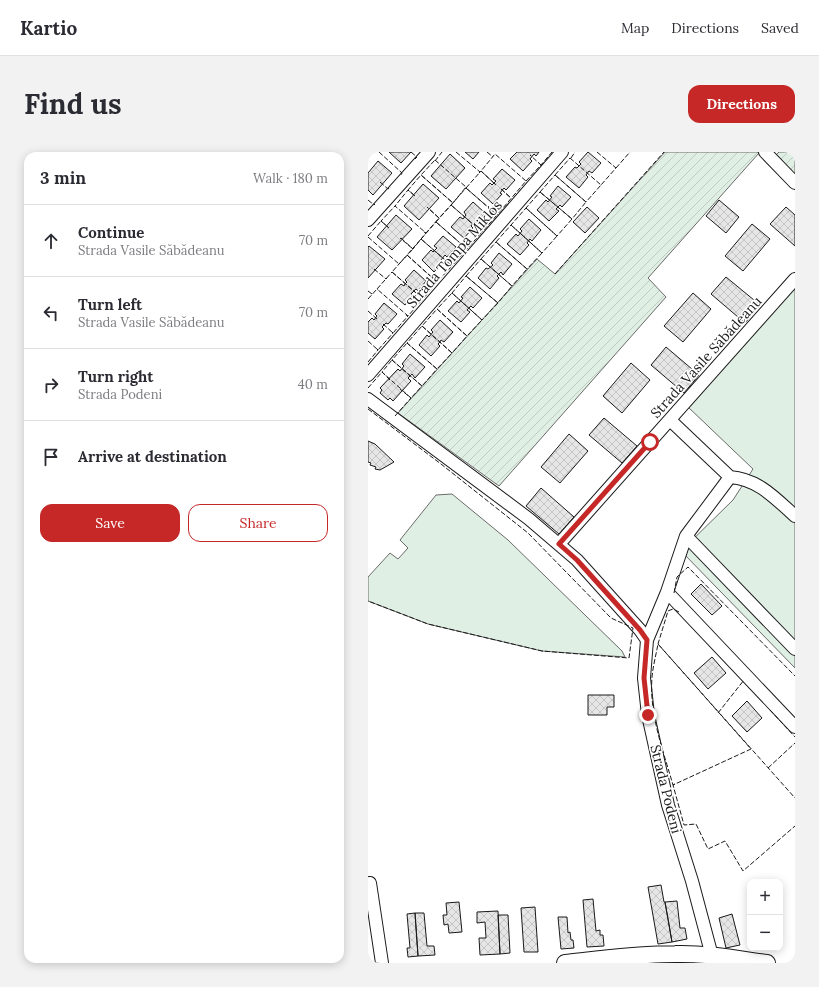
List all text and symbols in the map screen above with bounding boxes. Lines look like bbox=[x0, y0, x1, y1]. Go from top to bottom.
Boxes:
text: Kartio bbox=[20, 16, 77, 40]
text: Map bbox=[621, 19, 649, 37]
text: Directions bbox=[671, 19, 739, 37]
text: Saved bbox=[761, 19, 799, 37]
button: Directions bbox=[688, 85, 795, 123]
text: Find us bbox=[24, 86, 122, 122]
text: 3 min bbox=[40, 167, 86, 189]
text: Walk · 180 m bbox=[253, 170, 328, 187]
street label: Strada Tompa Miklós bbox=[402, 196, 506, 312]
text: Continue bbox=[78, 223, 144, 242]
icon: ahead bbox=[40, 230, 62, 252]
text: 70 m bbox=[299, 232, 328, 249]
text: Strada Vasile Săbădeanu bbox=[78, 242, 225, 259]
street label: Strada Vasile Săbădeanu bbox=[647, 292, 765, 422]
text: Turn left bbox=[78, 295, 142, 314]
icon: left bbox=[40, 302, 62, 324]
text: 70 m bbox=[299, 304, 328, 321]
text: Strada Vasile Săbădeanu bbox=[78, 314, 225, 331]
text: Turn right bbox=[78, 367, 154, 386]
icon: right bbox=[40, 374, 62, 396]
text: 40 m bbox=[298, 376, 328, 393]
text: Strada Podeni bbox=[78, 386, 162, 403]
route start bbox=[641, 433, 659, 451]
icon: arrive bbox=[40, 446, 62, 468]
text: Arrive at destination bbox=[78, 447, 227, 466]
button: Save bbox=[40, 504, 180, 542]
button: Share bbox=[188, 504, 328, 542]
route end bbox=[639, 706, 657, 724]
street label: Strada Podeni bbox=[646, 743, 686, 835]
map controls bbox=[747, 879, 783, 951]
button: + bbox=[747, 879, 783, 915]
button: − bbox=[747, 915, 783, 951]

